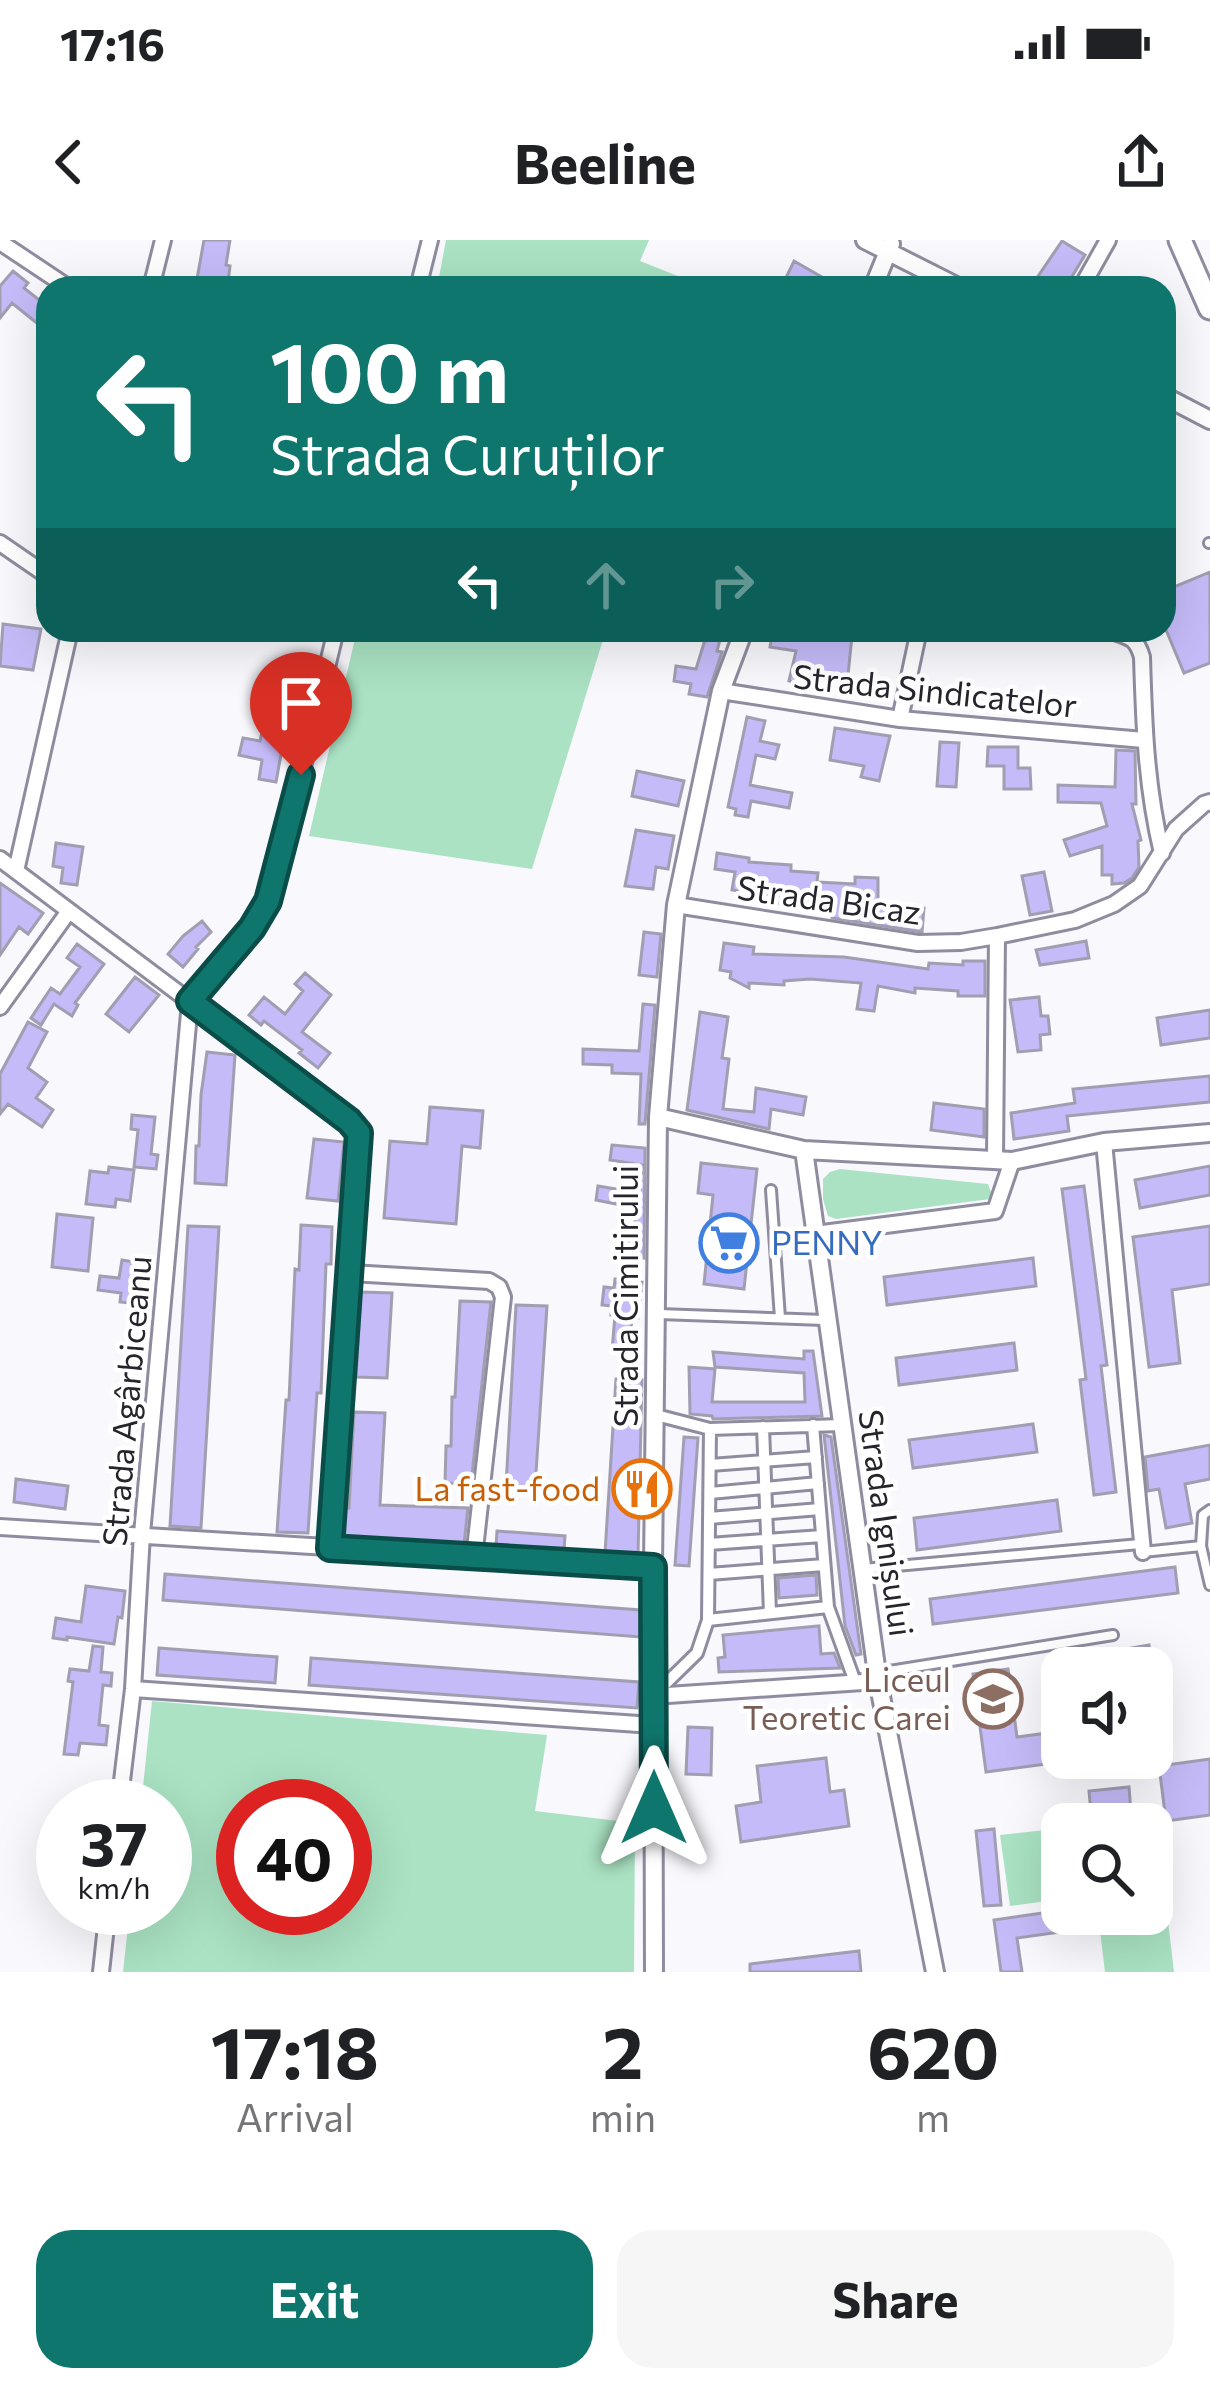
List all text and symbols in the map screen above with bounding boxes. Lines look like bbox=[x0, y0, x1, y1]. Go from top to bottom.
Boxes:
text: 17:16 bbox=[60, 15, 165, 70]
icon: back bbox=[36, 129, 102, 195]
text: Beeline bbox=[514, 129, 696, 195]
icon: share bbox=[1108, 129, 1174, 195]
text: 100 m bbox=[270, 318, 509, 420]
icon: left bbox=[72, 324, 228, 480]
text: Strada Curuților bbox=[270, 420, 665, 486]
icon: left bbox=[447, 552, 513, 618]
icon: ahead bbox=[573, 552, 639, 618]
icon: right bbox=[699, 552, 765, 618]
pin bbox=[250, 652, 352, 775]
street label: Strada Sindicatelor bbox=[791, 654, 1079, 725]
icon: arrive bbox=[268, 670, 334, 736]
street label: Strada Bicaz bbox=[735, 865, 924, 932]
street label: Strada Cimitirului bbox=[604, 1165, 645, 1427]
supermarket icon: PENNY bbox=[698, 1212, 760, 1274]
place label: PENNY bbox=[771, 1221, 883, 1262]
street label: Strada Agârbiceanu bbox=[92, 1254, 159, 1548]
street label: Strada Ignișului bbox=[849, 1407, 924, 1639]
restaurant icon: La fast-food bbox=[611, 1458, 673, 1520]
place label: La fast-food bbox=[414, 1467, 600, 1508]
map controls bbox=[1041, 1647, 1173, 1935]
button: sound bbox=[1041, 1647, 1173, 1779]
place label: Liceul Teoretic Carei bbox=[742, 1658, 951, 1737]
school or university icon: Liceul Teoretic Carei bbox=[962, 1668, 1024, 1730]
position arrow bbox=[591, 1745, 717, 1871]
speed limit sign: 40 bbox=[216, 1779, 372, 1935]
button: search bbox=[1041, 1803, 1173, 1935]
text: 37 bbox=[80, 1805, 148, 1878]
text: km/h bbox=[78, 1868, 150, 1905]
text: 17:18 bbox=[211, 2006, 379, 2094]
text: 2 bbox=[603, 2006, 643, 2094]
text: 620 bbox=[867, 2006, 999, 2094]
text: Arrival bbox=[236, 2092, 354, 2140]
text: min bbox=[590, 2092, 656, 2140]
text: m bbox=[916, 2092, 950, 2140]
button: Exit bbox=[36, 2230, 593, 2368]
button: Share bbox=[617, 2230, 1174, 2368]

